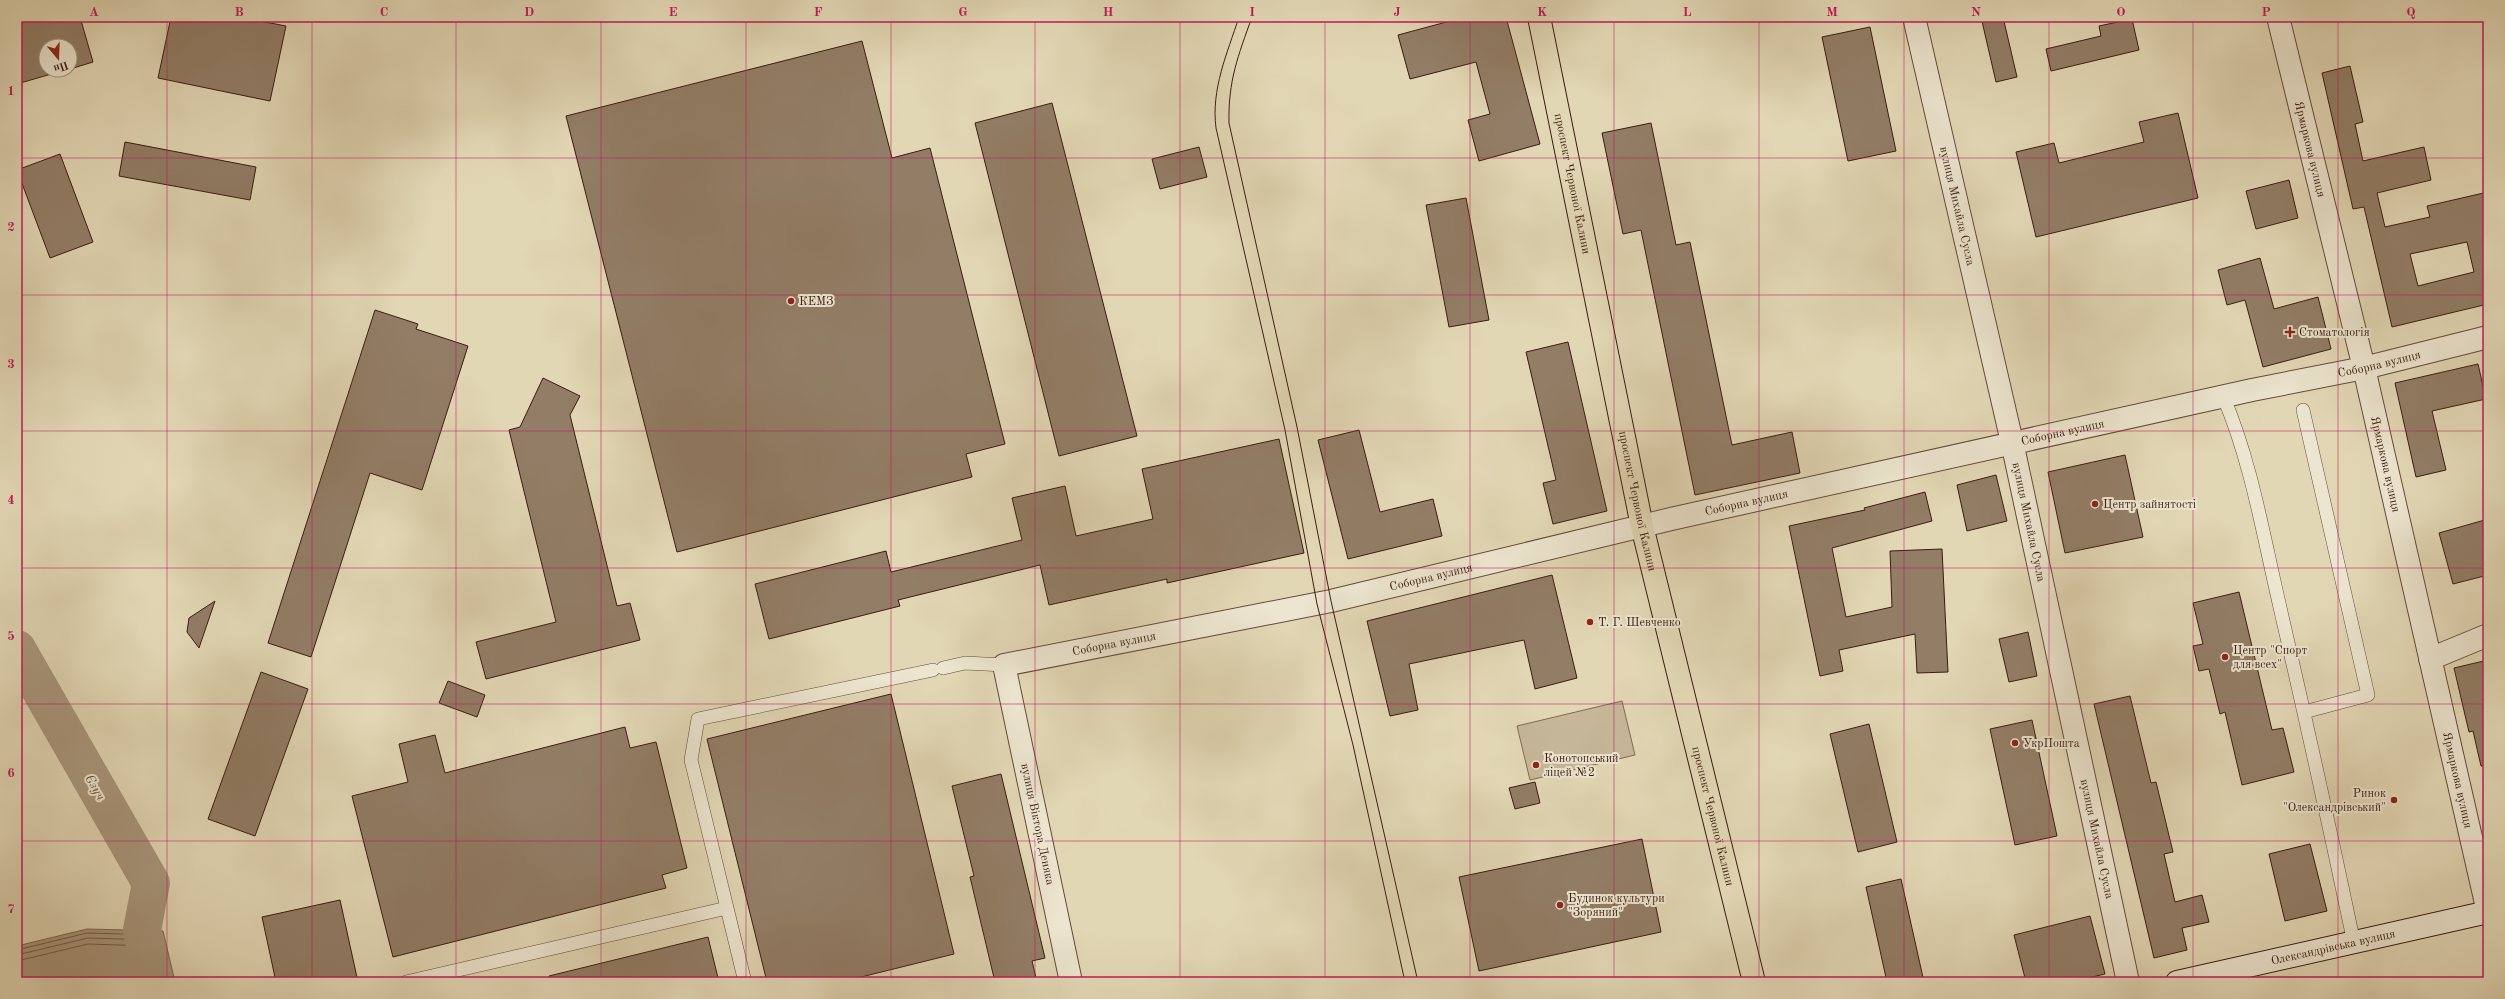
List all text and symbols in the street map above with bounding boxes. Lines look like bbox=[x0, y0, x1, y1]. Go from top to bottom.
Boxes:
text: A bbox=[89, 6, 99, 19]
text: B bbox=[234, 6, 244, 19]
text: C bbox=[380, 6, 388, 19]
text: D bbox=[524, 6, 534, 19]
text: E bbox=[669, 6, 678, 19]
text: F bbox=[814, 6, 823, 19]
text: G bbox=[958, 6, 968, 19]
text: H bbox=[1103, 6, 1114, 19]
text: I bbox=[1249, 6, 1255, 19]
text: J bbox=[1393, 6, 1401, 19]
text: K bbox=[1537, 6, 1547, 19]
text: L bbox=[1683, 6, 1692, 19]
text: M bbox=[1826, 6, 1838, 19]
text: N bbox=[1971, 6, 1981, 19]
text: O bbox=[2116, 6, 2126, 19]
text: P bbox=[2261, 6, 2271, 19]
text: Q bbox=[2406, 6, 2416, 19]
north arrow bbox=[38, 38, 78, 78]
text: Пн bbox=[52, 58, 70, 74]
text: 1 bbox=[7, 85, 15, 98]
street label: Ярмаркова вулиця bbox=[2292, 100, 2327, 198]
street label: проспект Червоної Калини bbox=[1552, 113, 1592, 255]
street label: вулиця Михайла Сусла bbox=[1937, 146, 1976, 267]
text: 2 bbox=[7, 221, 15, 234]
marker: КЕМЗ bbox=[786, 296, 796, 306]
place label: КЕМЗ bbox=[799, 296, 834, 308]
marker: Стоматологія bbox=[2284, 326, 2296, 338]
place label: Стоматологія bbox=[2299, 326, 2370, 339]
street label: Соборна вулиця bbox=[2337, 349, 2422, 380]
text: 3 bbox=[7, 358, 15, 371]
street label: Ярмаркова вулиця bbox=[2368, 415, 2402, 514]
street label: Соборна вулиця bbox=[2020, 418, 2105, 448]
street label: проспект Червоної Калини bbox=[1616, 430, 1658, 573]
street label: вулиця Михайла Сусла bbox=[2010, 461, 2047, 583]
street label: Соборна вулиця bbox=[1704, 488, 1789, 518]
text: 4 bbox=[7, 494, 15, 507]
place label: Центр зайнятості bbox=[2103, 498, 2196, 511]
marker: Центр зайнятості bbox=[2090, 499, 2100, 509]
street label: Соборна вулиця bbox=[1389, 562, 1474, 594]
marker: Т. Г. Шевченко bbox=[1585, 617, 1595, 627]
place label: Т. Г. Шевченко bbox=[1598, 617, 1681, 629]
text: 5 bbox=[7, 630, 15, 643]
street label: Соборна вулиця bbox=[1071, 630, 1157, 659]
place label: Центр "Спорт для всех" bbox=[2233, 645, 2307, 671]
marker: Центр "Спорт для всех" bbox=[2220, 652, 2230, 662]
street label: Ярмаркова вулиця bbox=[2440, 731, 2474, 829]
marker: УкрПошта bbox=[2010, 738, 2020, 748]
place label: УкрПошта bbox=[2023, 738, 2080, 750]
street label: проспект Червоної Калини bbox=[1689, 745, 1735, 887]
place label: Конотопський ліцей №2 bbox=[1544, 753, 1619, 779]
marker: Конотопський ліцей №2 bbox=[1531, 760, 1541, 770]
street label: вулиця Віктора Деняка bbox=[1018, 762, 1057, 886]
text: 6 bbox=[7, 767, 15, 780]
water label: Єзуч bbox=[82, 773, 107, 803]
street label: вулиця Михайла Сусла bbox=[2078, 778, 2115, 900]
place label: Ринок "Олександрівський" bbox=[2283, 788, 2386, 814]
marker: Ринок "Олександрівський" bbox=[2389, 795, 2399, 805]
place label: Будинок культури "Зоряний" bbox=[1568, 893, 1665, 919]
marker: Будинок культури "Зоряний" bbox=[1555, 900, 1565, 910]
text: 7 bbox=[7, 903, 15, 916]
street label: Олександрівська вулиця bbox=[2270, 928, 2397, 968]

